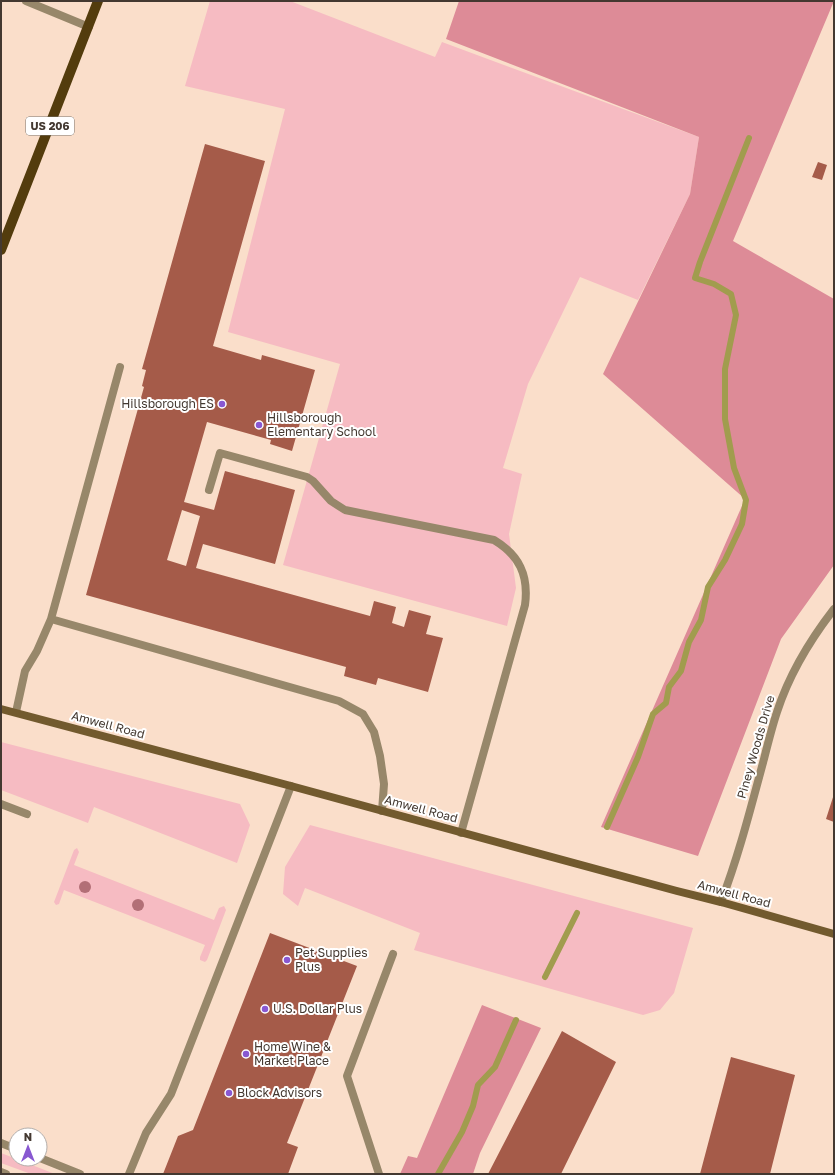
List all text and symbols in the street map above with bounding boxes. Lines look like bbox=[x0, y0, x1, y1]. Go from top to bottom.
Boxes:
road number: US 206 bbox=[26, 117, 74, 135]
place label: Hillsborough ES bbox=[121, 396, 214, 411]
marker: Hillsborough ES bbox=[217, 399, 227, 409]
place label: Hillsborough Elementary School bbox=[267, 410, 376, 439]
marker: Hillsborough Elementary School bbox=[254, 420, 264, 430]
street label: Piney Woods Drive bbox=[734, 693, 777, 800]
street label: Amwell Road bbox=[70, 708, 146, 741]
street label: Amwell Road bbox=[383, 792, 459, 825]
street label: Amwell Road bbox=[696, 877, 772, 910]
place label: Pet Supplies Plus bbox=[295, 945, 368, 974]
marker: Pet Supplies Plus bbox=[282, 955, 292, 965]
place label: U.S. Dollar Plus bbox=[273, 1001, 362, 1016]
marker: U.S. Dollar Plus bbox=[260, 1004, 270, 1014]
place label: Home Wine & Market Place bbox=[254, 1039, 331, 1068]
marker: Home Wine & Market Place bbox=[241, 1049, 251, 1059]
place label: Block Advisors bbox=[237, 1085, 322, 1100]
marker: Block Advisors bbox=[224, 1088, 234, 1098]
north arrow bbox=[8, 1127, 48, 1167]
text: N bbox=[24, 1130, 32, 1143]

